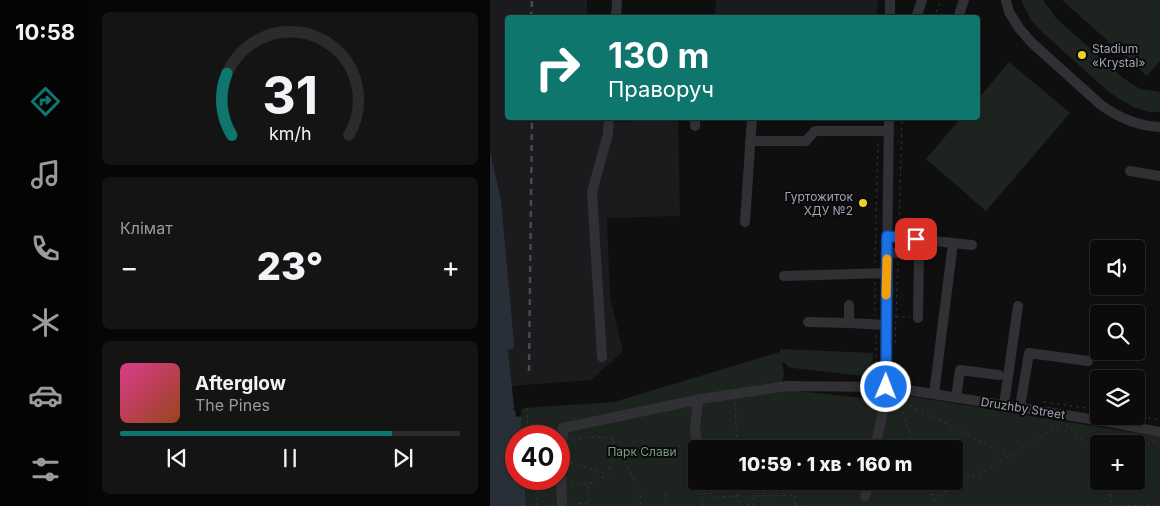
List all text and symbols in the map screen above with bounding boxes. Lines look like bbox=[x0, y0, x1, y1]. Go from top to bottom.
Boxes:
text: 10:58 bbox=[15, 19, 75, 45]
text: 130 m bbox=[608, 34, 710, 76]
icon: right bbox=[525, 35, 590, 100]
place label: Stadium «Krystal» bbox=[1092, 41, 1145, 70]
marker: Stadium «Krystal» bbox=[1076, 49, 1088, 61]
text: 31 bbox=[262, 64, 318, 127]
text: Праворуч bbox=[608, 76, 714, 102]
icon: directions bbox=[28, 84, 63, 119]
text: km/h bbox=[269, 123, 311, 144]
icon: music bbox=[28, 157, 63, 192]
place label: Гуртожиток ХДУ №2 bbox=[784, 189, 853, 218]
marker: Гуртожиток ХДУ №2 bbox=[857, 197, 869, 209]
text: Клімат bbox=[120, 218, 173, 238]
pin bbox=[895, 218, 937, 260]
icon: arrive bbox=[902, 225, 930, 253]
icon: phone bbox=[28, 231, 63, 266]
map controls bbox=[1090, 240, 1145, 490]
button: sound bbox=[1090, 240, 1145, 295]
text: 23° bbox=[257, 243, 323, 289]
text: − bbox=[120, 250, 139, 284]
text: + bbox=[441, 250, 460, 284]
icon: climate bbox=[28, 305, 63, 340]
button: search bbox=[1090, 305, 1145, 360]
position arrow bbox=[859, 360, 911, 412]
button: layers bbox=[1090, 370, 1145, 425]
text: Afterglow bbox=[195, 372, 286, 395]
icon: car bbox=[28, 378, 63, 413]
street label: Druzhby Street bbox=[980, 394, 1066, 422]
text: The Pines bbox=[195, 395, 270, 415]
speed limit sign: 40 bbox=[505, 425, 570, 490]
button: + bbox=[1090, 435, 1145, 490]
icon: previous bbox=[163, 444, 191, 472]
icon: pause bbox=[276, 444, 304, 472]
icon: next bbox=[389, 444, 417, 472]
park label: Парк Слави bbox=[607, 444, 677, 459]
icon: filters bbox=[28, 452, 63, 487]
text: 10:59 · 1 хв · 160 m bbox=[739, 453, 912, 476]

